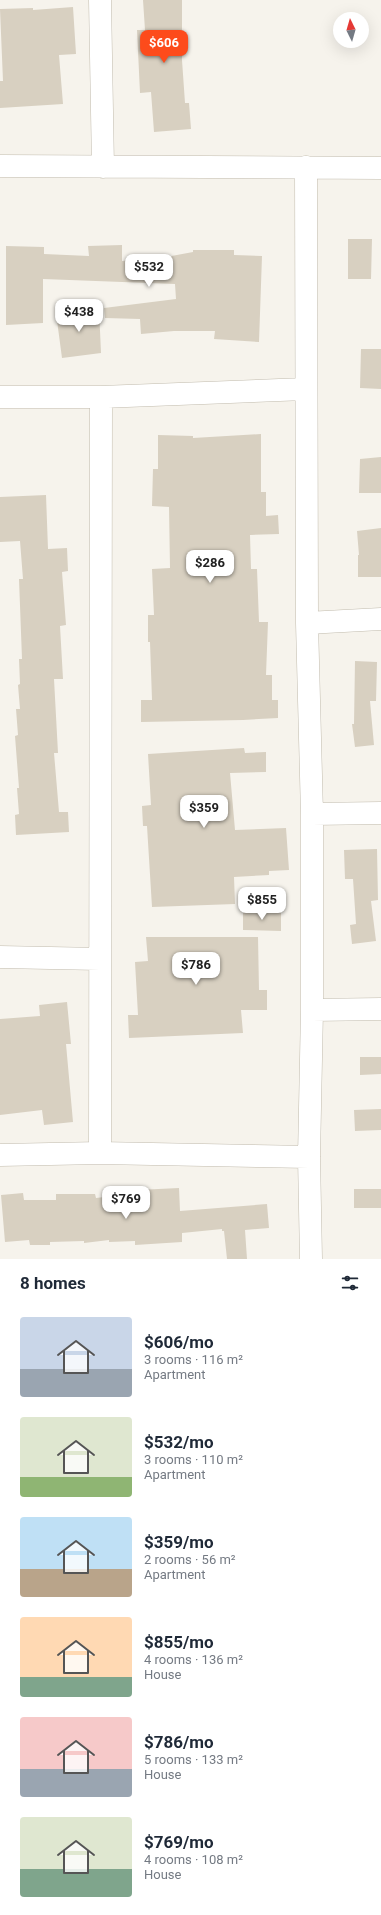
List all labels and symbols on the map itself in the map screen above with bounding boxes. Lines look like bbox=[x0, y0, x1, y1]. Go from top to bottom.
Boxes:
north arrow bbox=[333, 12, 369, 48]
pin: $606 bbox=[140, 30, 188, 64]
pin: $532 bbox=[125, 254, 173, 288]
pin: $438 bbox=[55, 299, 103, 333]
pin: $286 bbox=[186, 550, 234, 584]
pin: $359 bbox=[180, 795, 228, 829]
pin: $855 bbox=[238, 887, 286, 921]
pin: $786 bbox=[172, 952, 220, 986]
pin: $769 bbox=[102, 1186, 150, 1220]

